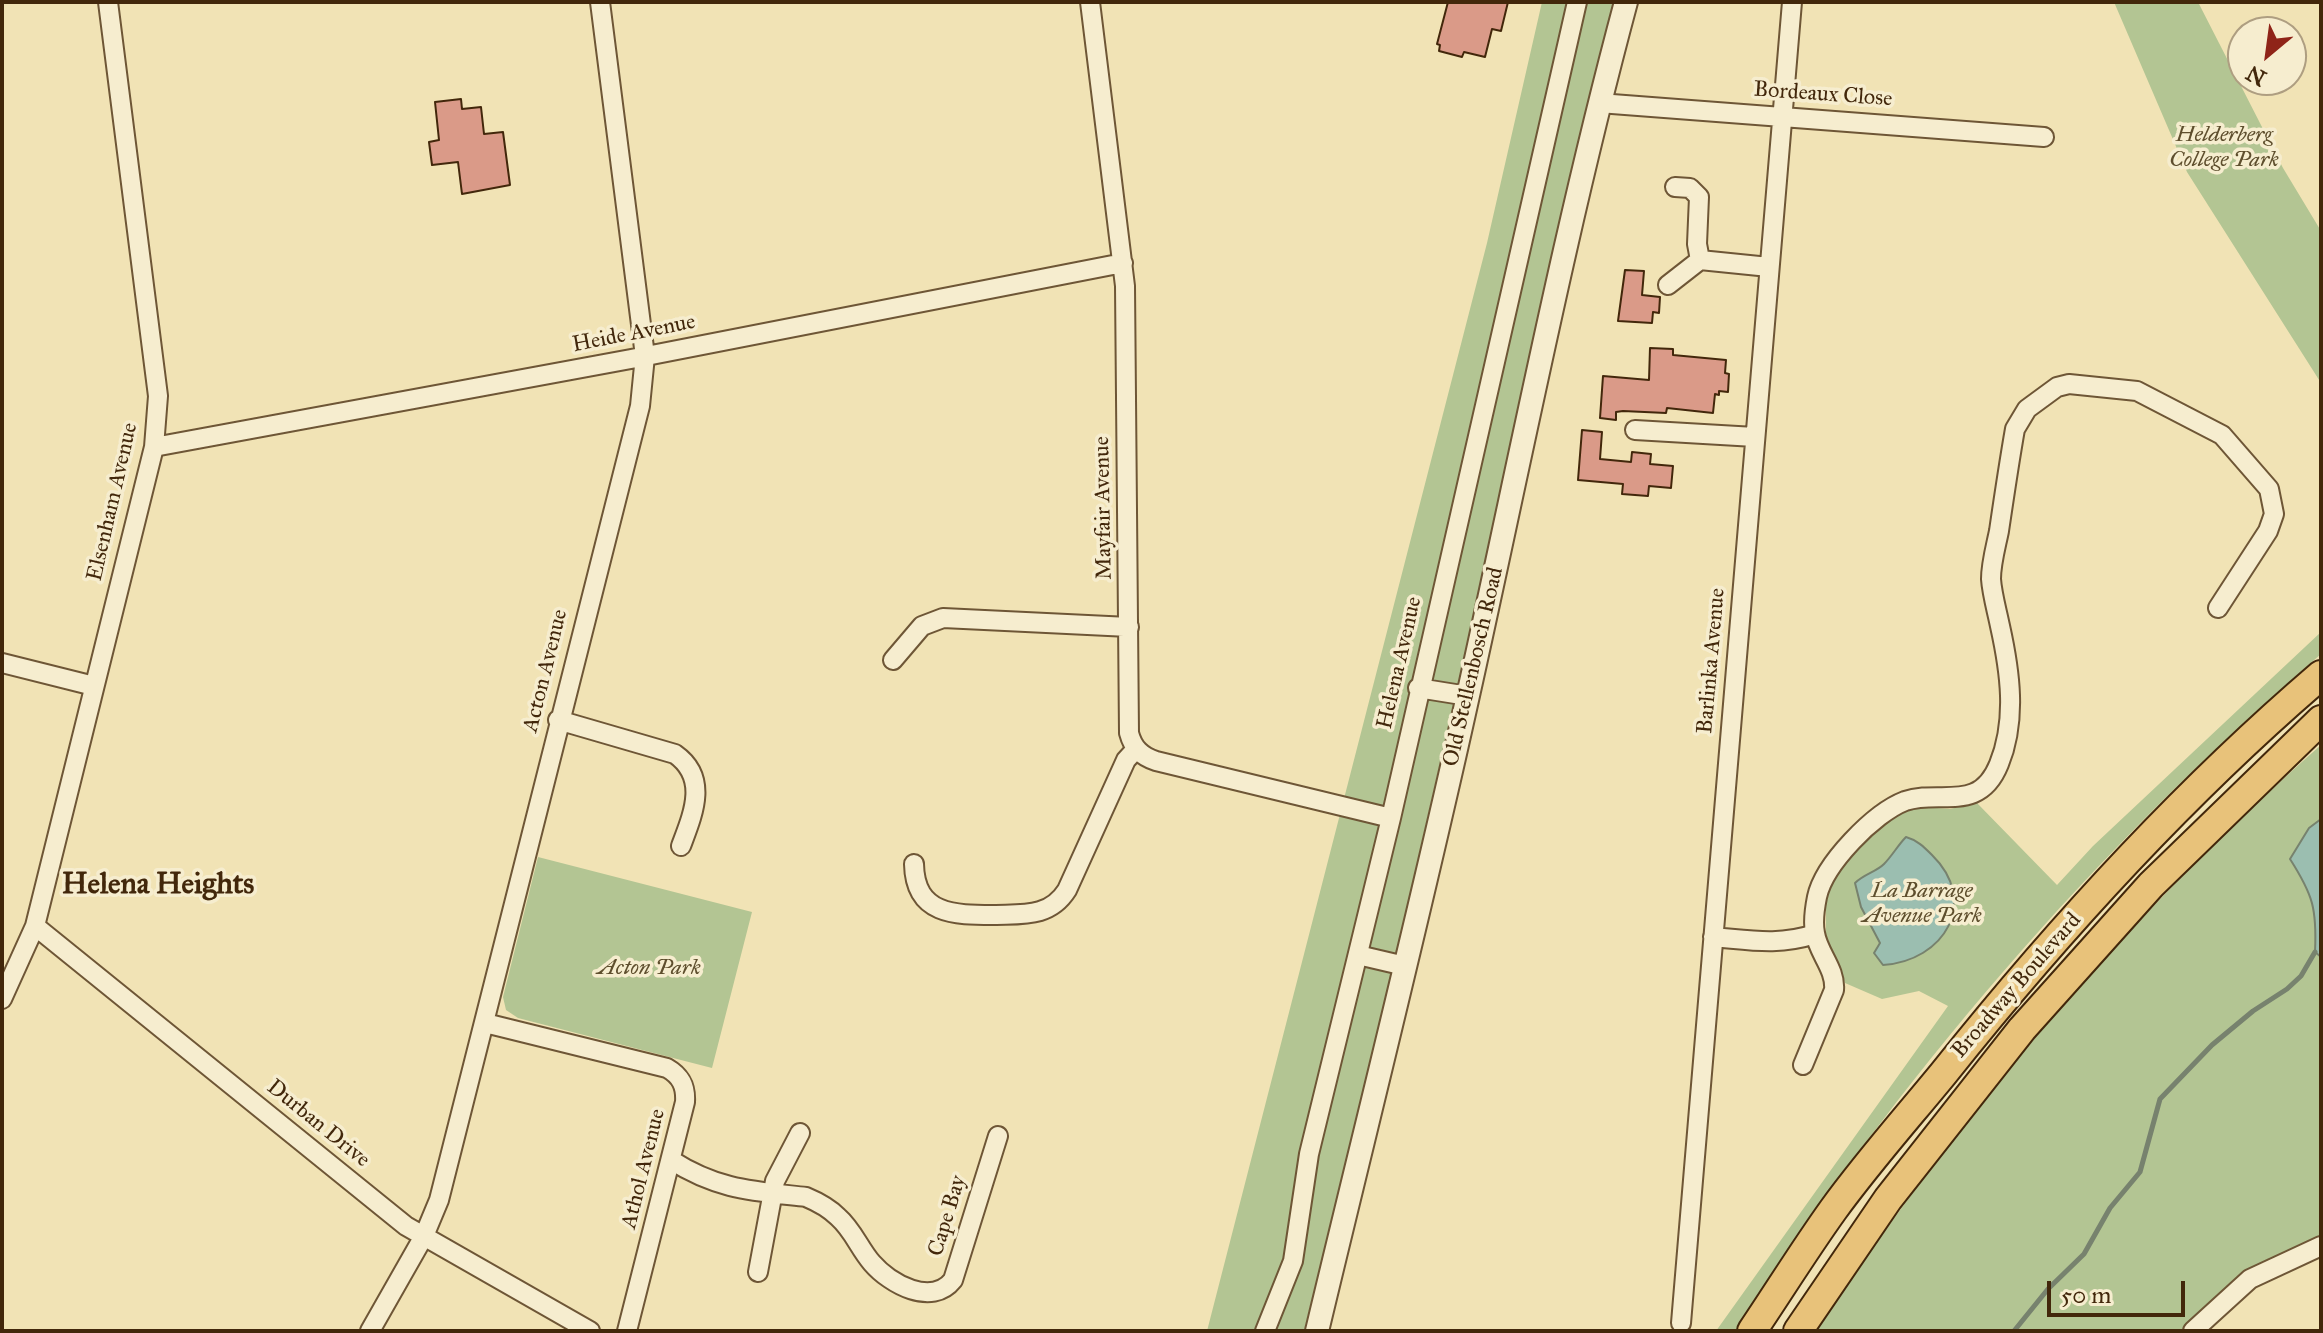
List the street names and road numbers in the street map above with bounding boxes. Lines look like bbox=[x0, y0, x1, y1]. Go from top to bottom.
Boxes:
street label: Bordeaux Close bbox=[1753, 77, 1893, 113]
street label: Heide Avenue bbox=[570, 309, 698, 359]
street label: Elsenham Avenue bbox=[82, 420, 144, 584]
street label: Mayfair Avenue bbox=[1090, 436, 1118, 580]
street label: Old Stellenbosch Road bbox=[1438, 565, 1510, 769]
street label: Barlinka Avenue bbox=[1692, 587, 1732, 735]
street label: Helena Avenue bbox=[1372, 594, 1428, 732]
street label: Acton Avenue bbox=[518, 607, 574, 735]
street label: Broadway Boulevard bbox=[1947, 908, 2087, 1064]
street label: Durban Drive bbox=[261, 1074, 375, 1174]
street label: Athol Avenue bbox=[616, 1106, 672, 1232]
street label: Cape Bay bbox=[923, 1172, 973, 1260]

